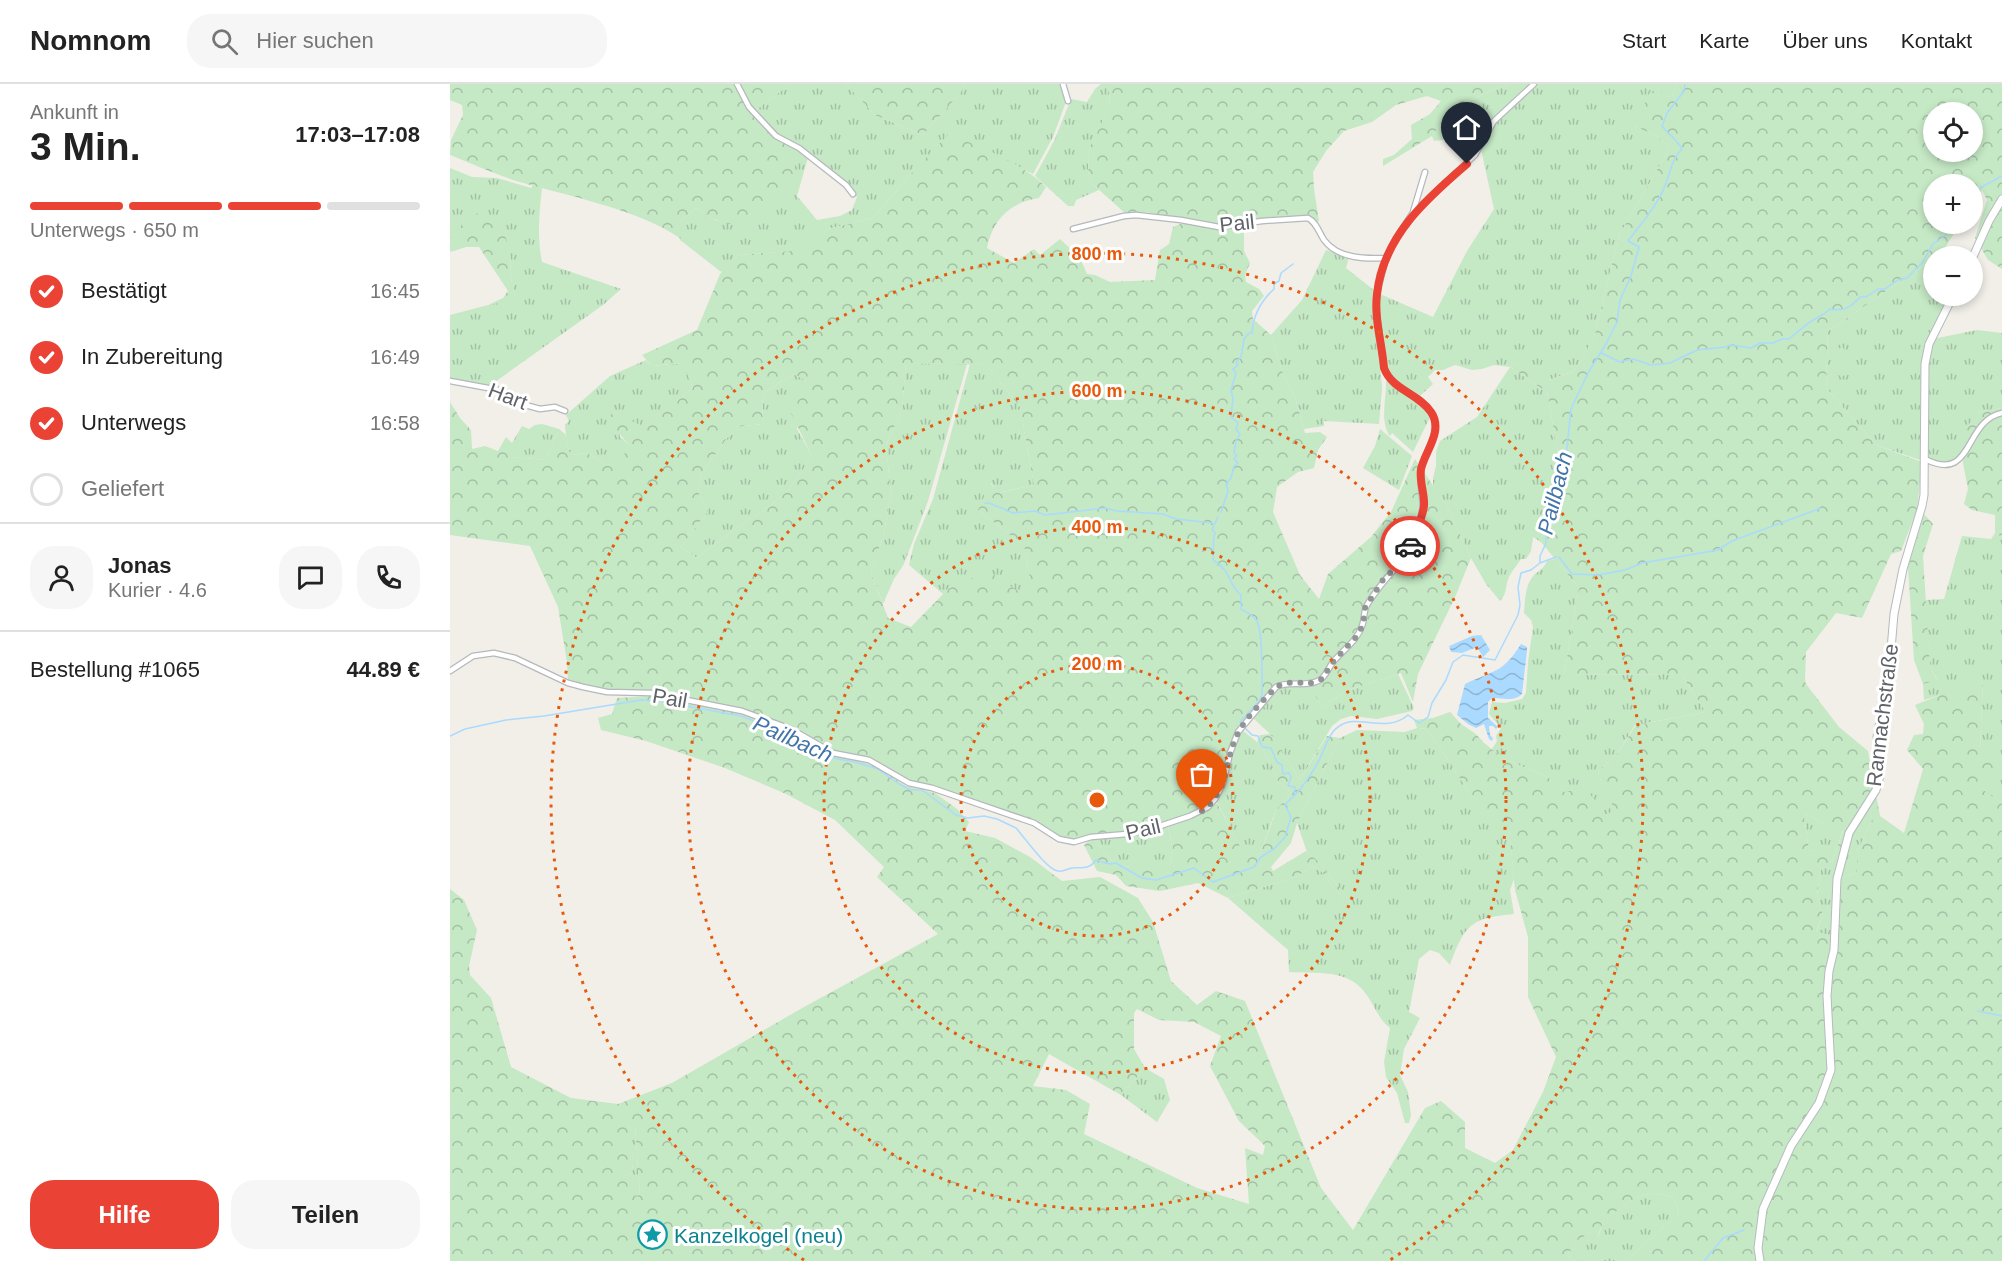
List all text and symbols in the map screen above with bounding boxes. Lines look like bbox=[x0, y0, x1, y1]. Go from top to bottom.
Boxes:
search box bbox=[187, 14, 607, 68]
text: Nomnom bbox=[30, 25, 151, 56]
icon: search bbox=[208, 25, 241, 58]
text: Hier suchen bbox=[256, 28, 374, 53]
text: Start bbox=[1622, 29, 1666, 52]
text: Karte bbox=[1699, 29, 1750, 52]
text: Über uns bbox=[1783, 29, 1868, 52]
text: Kontakt bbox=[1901, 29, 1972, 52]
text: Ankunft in bbox=[30, 101, 119, 123]
pin bbox=[1441, 102, 1492, 164]
map controls bbox=[1923, 102, 1983, 306]
button: locate bbox=[1923, 102, 1983, 162]
icon: home bbox=[1450, 111, 1483, 144]
text: 17:03–17:08 bbox=[295, 122, 420, 147]
text: 3 Min. bbox=[30, 125, 141, 168]
button: + bbox=[1923, 174, 1983, 234]
street label: Pail bbox=[1218, 210, 1256, 236]
text: Unterwegs · 650 m bbox=[30, 219, 199, 241]
text: 800 m bbox=[1071, 244, 1123, 264]
button: − bbox=[1923, 246, 1983, 306]
icon: check bbox=[30, 275, 63, 308]
text: Bestätigt bbox=[81, 278, 167, 303]
text: 16:45 bbox=[370, 280, 420, 302]
icon: check bbox=[30, 341, 63, 374]
text: In Zubereitung bbox=[81, 344, 223, 369]
text: 16:49 bbox=[370, 346, 420, 368]
street label: Hart bbox=[485, 378, 531, 414]
text: 600 m bbox=[1071, 381, 1123, 401]
icon: check bbox=[30, 407, 63, 440]
text: Unterwegs bbox=[81, 410, 186, 435]
text: 16:58 bbox=[370, 412, 420, 434]
water label: Pailbach bbox=[1533, 449, 1577, 537]
text: Geliefert bbox=[81, 476, 164, 501]
courier bbox=[1380, 516, 1440, 576]
text: 400 m bbox=[1071, 517, 1123, 537]
icon: car bbox=[1394, 530, 1427, 563]
button: person bbox=[30, 546, 93, 609]
button: chat bbox=[279, 546, 342, 609]
button: phone bbox=[357, 546, 420, 609]
text: Jonas bbox=[108, 553, 172, 578]
text: Kurier · 4.6 bbox=[108, 579, 207, 601]
street label: Rannachstraße bbox=[1862, 642, 1902, 788]
text: 200 m bbox=[1071, 654, 1123, 674]
text: Bestellung #1065 bbox=[30, 657, 200, 682]
text: 44.89 € bbox=[347, 657, 420, 682]
street label: Pail bbox=[651, 684, 689, 712]
water label: Pailbach bbox=[749, 710, 837, 768]
pin bbox=[1176, 749, 1227, 811]
icon: bag bbox=[1185, 758, 1218, 791]
centre of rings bbox=[1087, 790, 1107, 810]
street label: Pail bbox=[1123, 814, 1163, 844]
button: Hilfe bbox=[30, 1180, 219, 1249]
button: Teilen bbox=[231, 1180, 420, 1249]
place icon: Kanzelkogel (neu) bbox=[637, 1219, 669, 1251]
place label: Kanzelkogel (neu) bbox=[674, 1224, 843, 1247]

